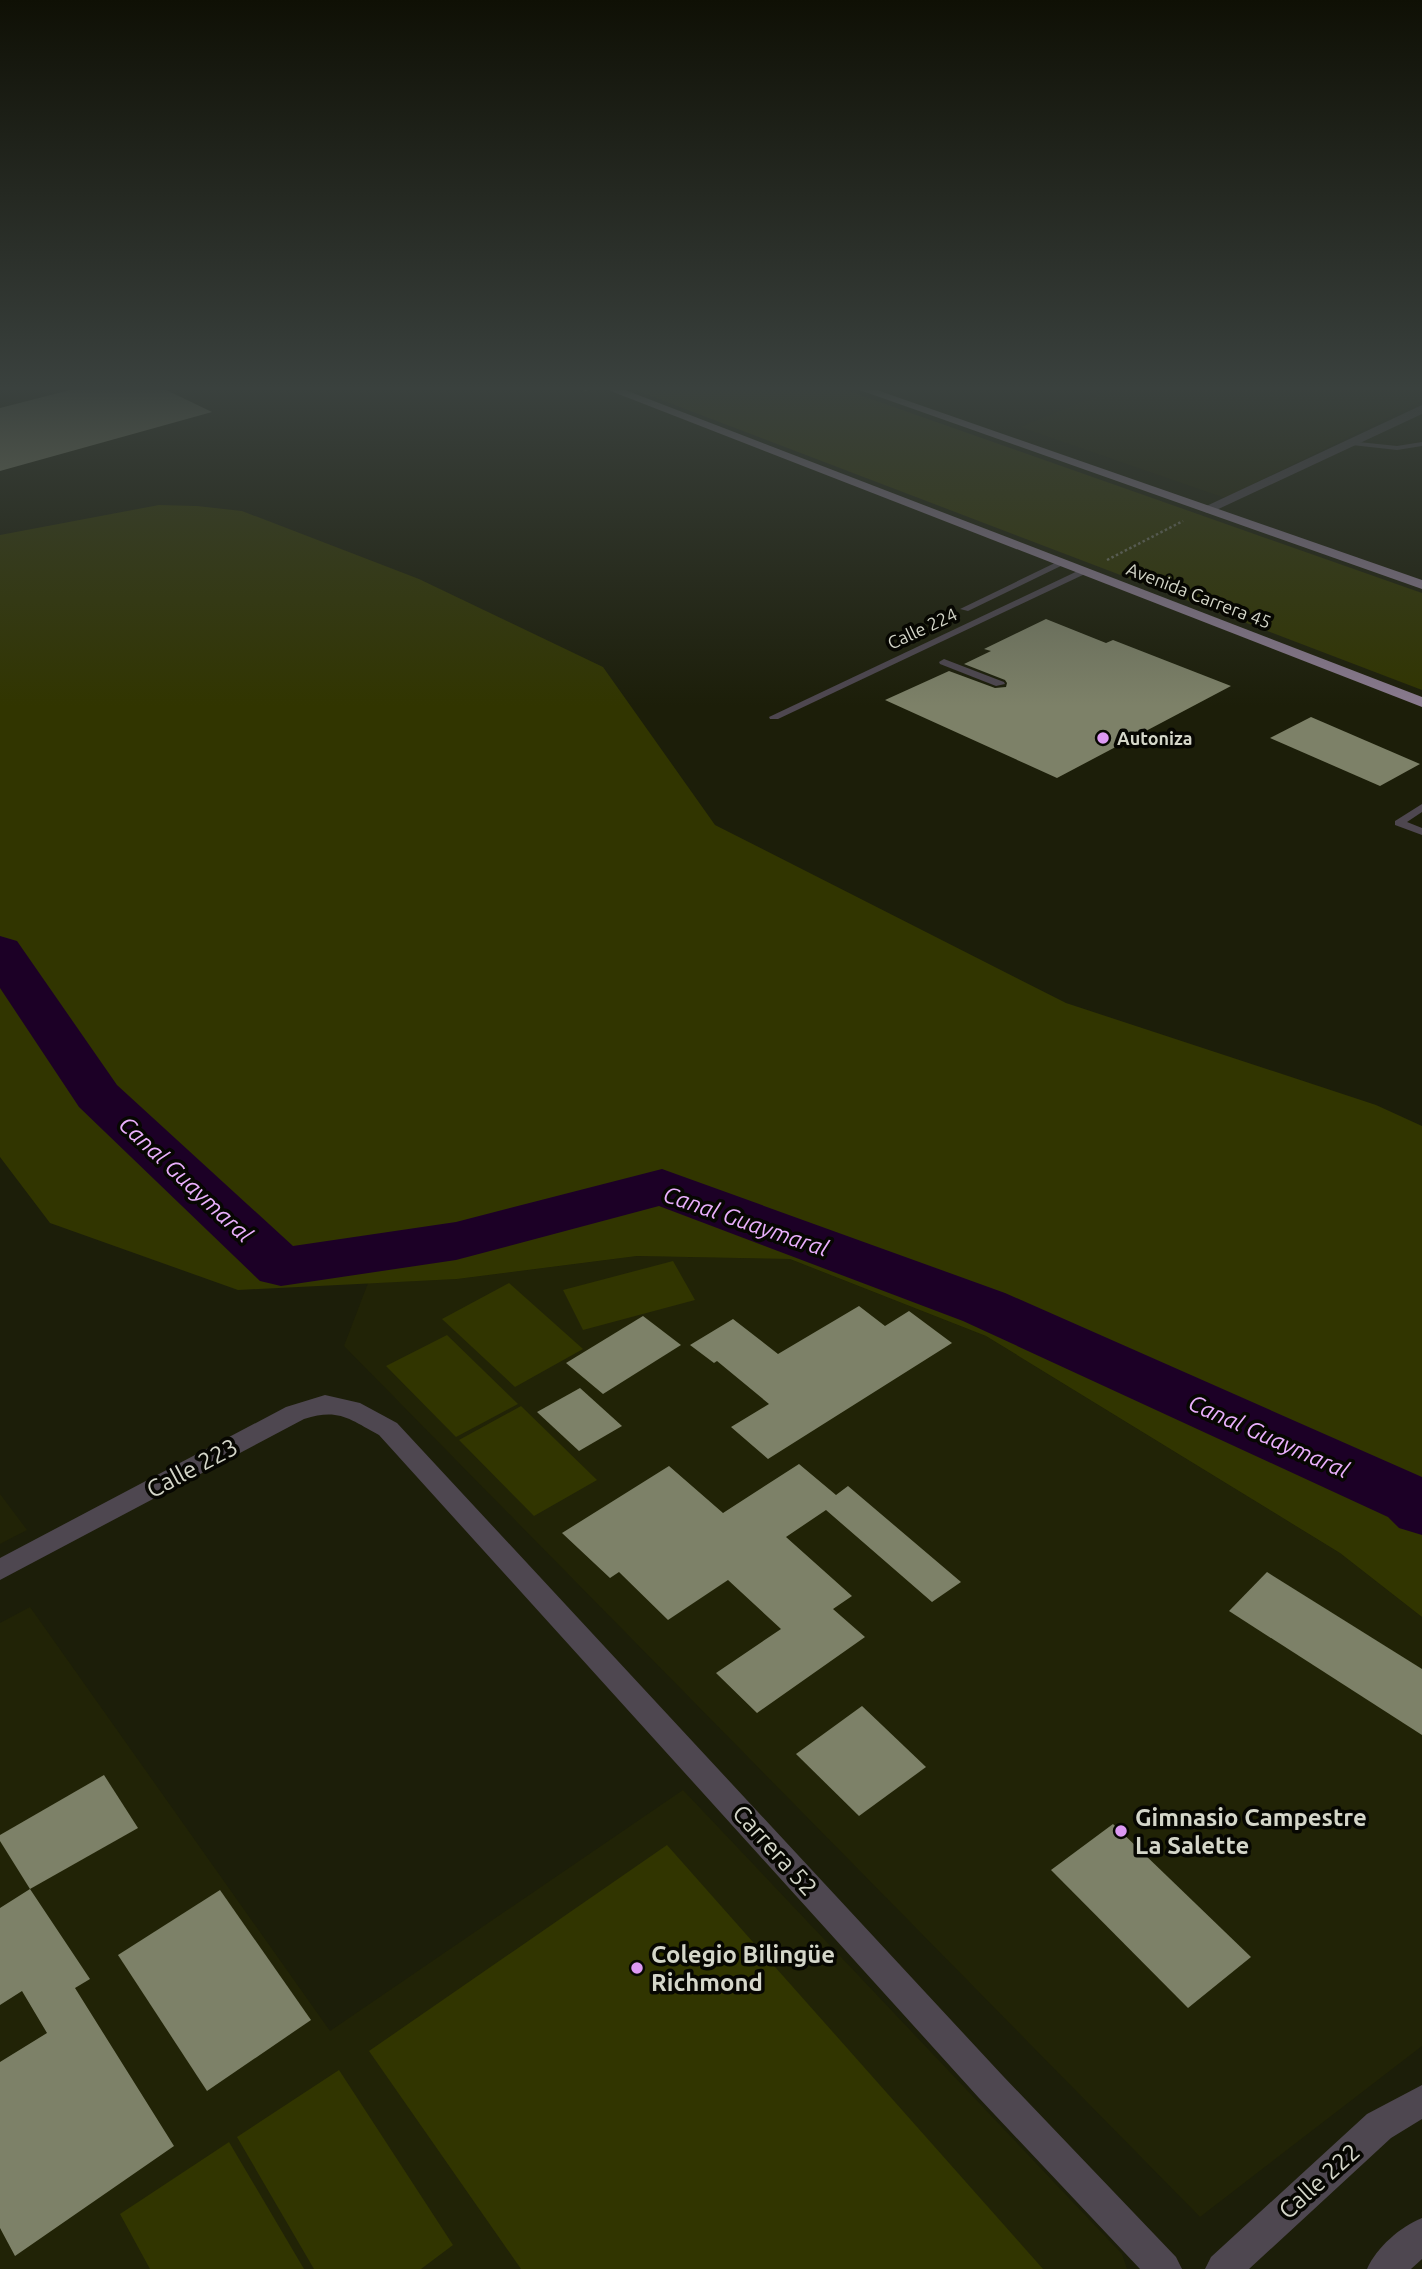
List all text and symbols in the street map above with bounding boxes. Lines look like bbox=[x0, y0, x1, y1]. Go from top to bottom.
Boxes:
street label: Avenida Carrera 45 bbox=[1124, 558, 1274, 632]
street label: Calle 224 bbox=[884, 603, 960, 653]
place label: Autoniza bbox=[1117, 728, 1192, 748]
marker: Autoniza bbox=[1095, 730, 1111, 746]
water label: Canal Guaymaral bbox=[114, 1111, 258, 1248]
water label: Canal Guaymaral bbox=[660, 1181, 832, 1261]
water label: Canal Guaymaral bbox=[1185, 1389, 1354, 1483]
street label: Calle 223 bbox=[142, 1433, 242, 1503]
street label: Carrera 52 bbox=[727, 1799, 823, 1901]
place label: Gimnasio Campestre La Salette bbox=[1135, 1804, 1367, 1859]
marker: Gimnasio Campestre La Salette bbox=[1113, 1823, 1129, 1839]
place label: Colegio Bilingüe Richmond bbox=[651, 1941, 835, 1996]
marker: Colegio Bilingüe Richmond bbox=[629, 1960, 645, 1976]
street label: Calle 222 bbox=[1273, 2138, 1365, 2224]

